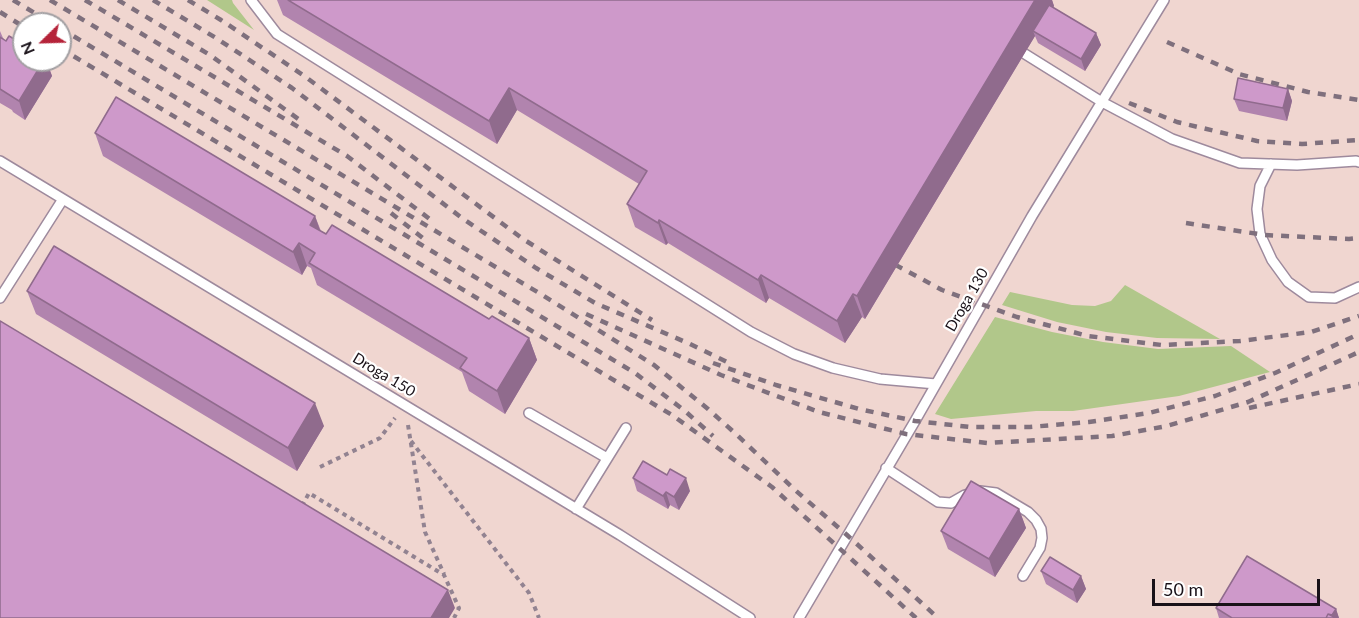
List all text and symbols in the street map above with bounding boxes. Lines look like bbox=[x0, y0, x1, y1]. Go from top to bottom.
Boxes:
north arrow bbox=[12, 12, 72, 72]
text: N bbox=[16, 39, 38, 58]
street label: Droga 130 bbox=[942, 265, 992, 335]
street label: Droga 150 bbox=[349, 349, 419, 401]
scale bar bbox=[1155, 567, 1323, 605]
text: 50 m bbox=[1163, 578, 1203, 600]

